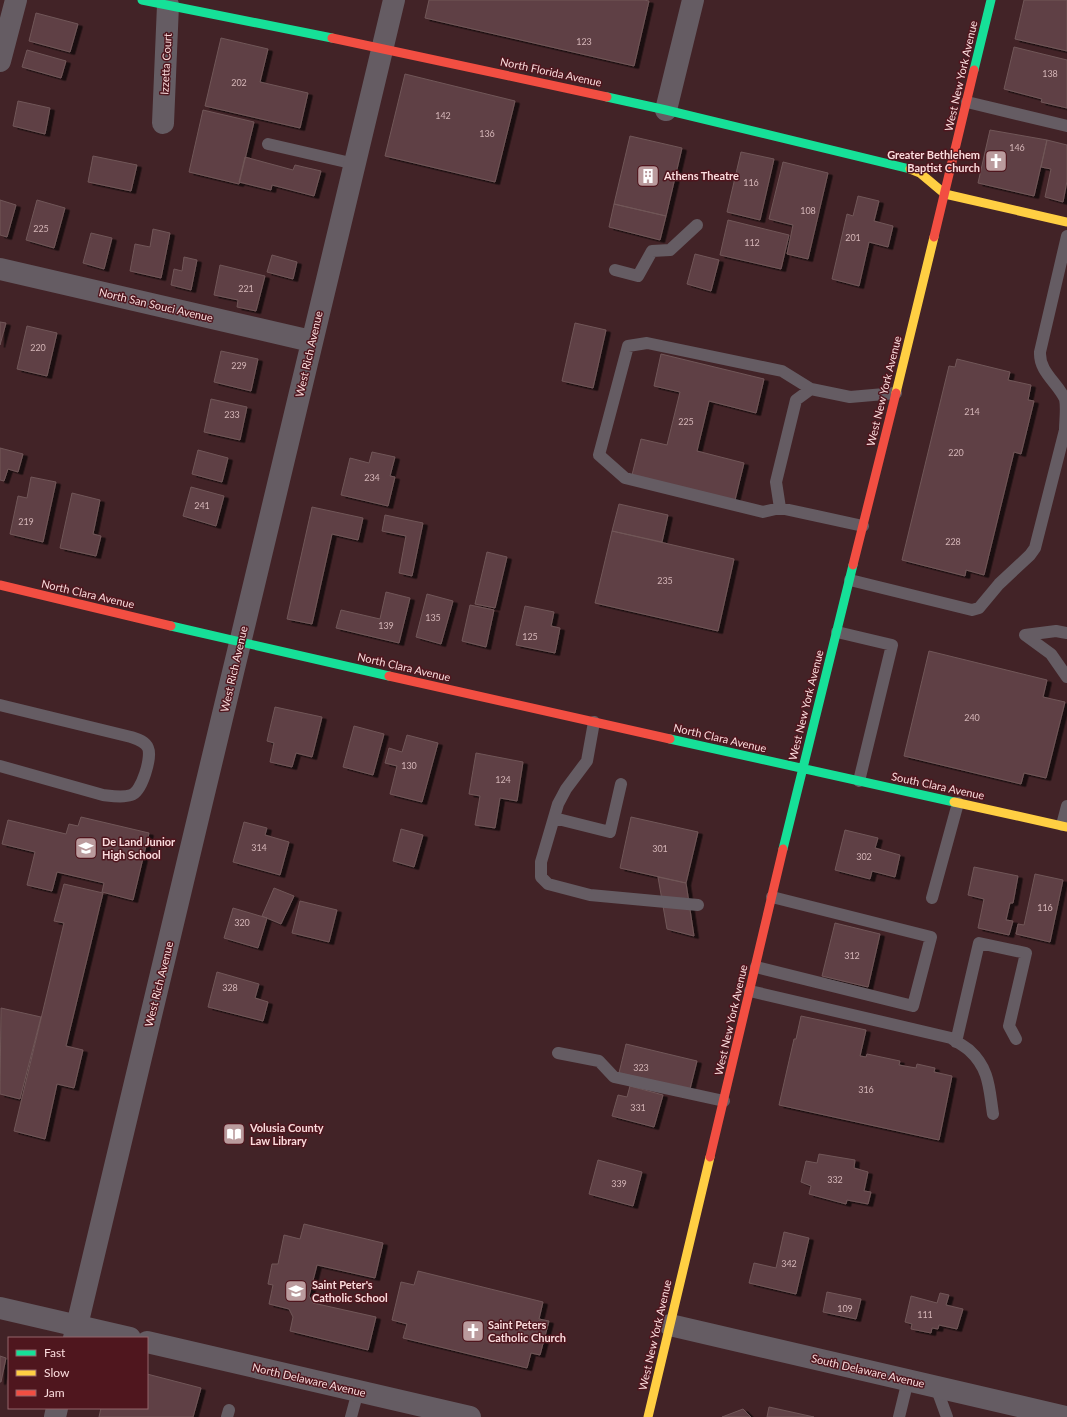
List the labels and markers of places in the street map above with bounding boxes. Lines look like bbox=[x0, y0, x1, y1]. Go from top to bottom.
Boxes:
place label: Greater Bethlehem Baptist Church bbox=[887, 148, 980, 174]
church icon: Greater Bethlehem Baptist Church bbox=[983, 148, 1009, 174]
building icon: Athens Theatre bbox=[635, 163, 661, 189]
place label: Athens Theatre bbox=[663, 169, 739, 182]
school or university icon: De Land Junior High School bbox=[73, 835, 99, 861]
place label: De Land Junior High School bbox=[102, 835, 176, 861]
library icon: Volusia County Law Library bbox=[221, 1121, 247, 1147]
place label: Volusia County Law Library bbox=[249, 1121, 324, 1147]
school or university icon: Saint Peter's Catholic School bbox=[283, 1278, 309, 1304]
place label: Saint Peter's Catholic School bbox=[312, 1278, 388, 1304]
church icon: Saint Peters Catholic Church bbox=[460, 1318, 486, 1344]
place label: Saint Peters Catholic Church bbox=[488, 1318, 566, 1344]

